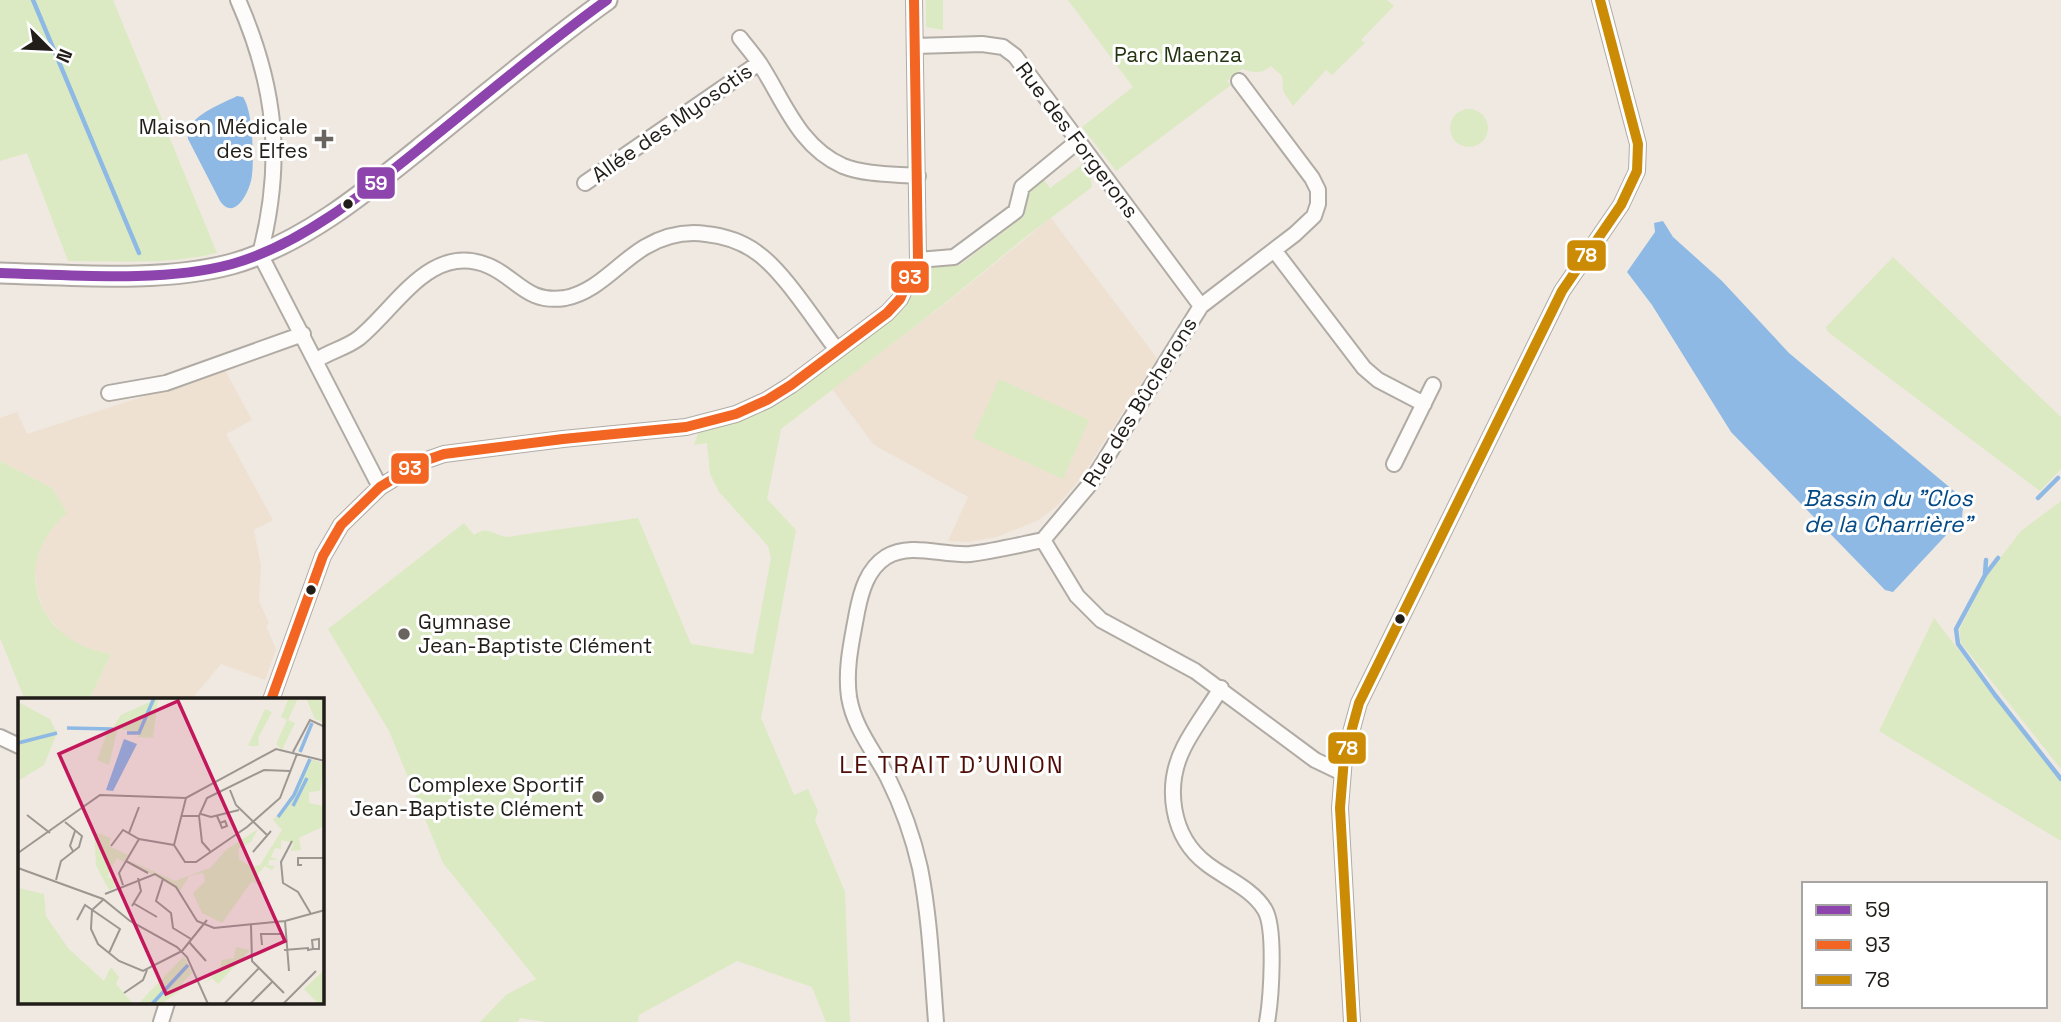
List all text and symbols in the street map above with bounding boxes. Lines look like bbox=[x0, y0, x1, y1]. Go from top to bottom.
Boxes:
north arrow bbox=[14, 14, 84, 84]
park label: Parc Maenza bbox=[1114, 41, 1242, 68]
text: N bbox=[50, 45, 78, 67]
street label: Rue des Forgerons bbox=[1010, 56, 1145, 223]
street label: Allée des Myosotis bbox=[586, 57, 757, 188]
place label: Maison Médicale des Elfes bbox=[139, 113, 308, 164]
marker: Maison Médicale des Elfes bbox=[314, 129, 334, 149]
line badge: 59 bbox=[356, 166, 396, 200]
text: 59 bbox=[364, 171, 388, 196]
unlabelled marker bbox=[341, 197, 355, 211]
line badge: 78 bbox=[1566, 239, 1607, 272]
text: 78 bbox=[1575, 243, 1597, 268]
line badge: 93 bbox=[890, 260, 930, 294]
text: 93 bbox=[898, 265, 922, 290]
street label: Rue des Bûcherons bbox=[1076, 312, 1203, 492]
line badge: 93 bbox=[390, 452, 430, 485]
text: 93 bbox=[398, 456, 422, 481]
water label: Bassin du "Clos de la Charrière" bbox=[1803, 483, 1976, 539]
unlabelled marker bbox=[304, 583, 318, 597]
place label: Gymnase Jean-Baptiste Clément bbox=[418, 608, 652, 659]
unlabelled marker bbox=[1393, 612, 1407, 626]
marker: Gymnase Jean-Baptiste Clément bbox=[396, 626, 412, 642]
inset map bbox=[18, 698, 324, 1004]
line badge: 78 bbox=[1327, 731, 1367, 765]
text: 78 bbox=[1336, 736, 1358, 761]
district label: LE TRAIT D'UNION bbox=[839, 749, 1065, 780]
place label: Complexe Sportif Jean-Baptiste Clément bbox=[350, 771, 584, 822]
marker: Complexe Sportif Jean-Baptiste Clément bbox=[590, 789, 606, 805]
legend bbox=[1802, 882, 2047, 1008]
text: 59 bbox=[1865, 896, 1890, 923]
text: 93 bbox=[1865, 931, 1891, 958]
text: 78 bbox=[1865, 966, 1890, 993]

